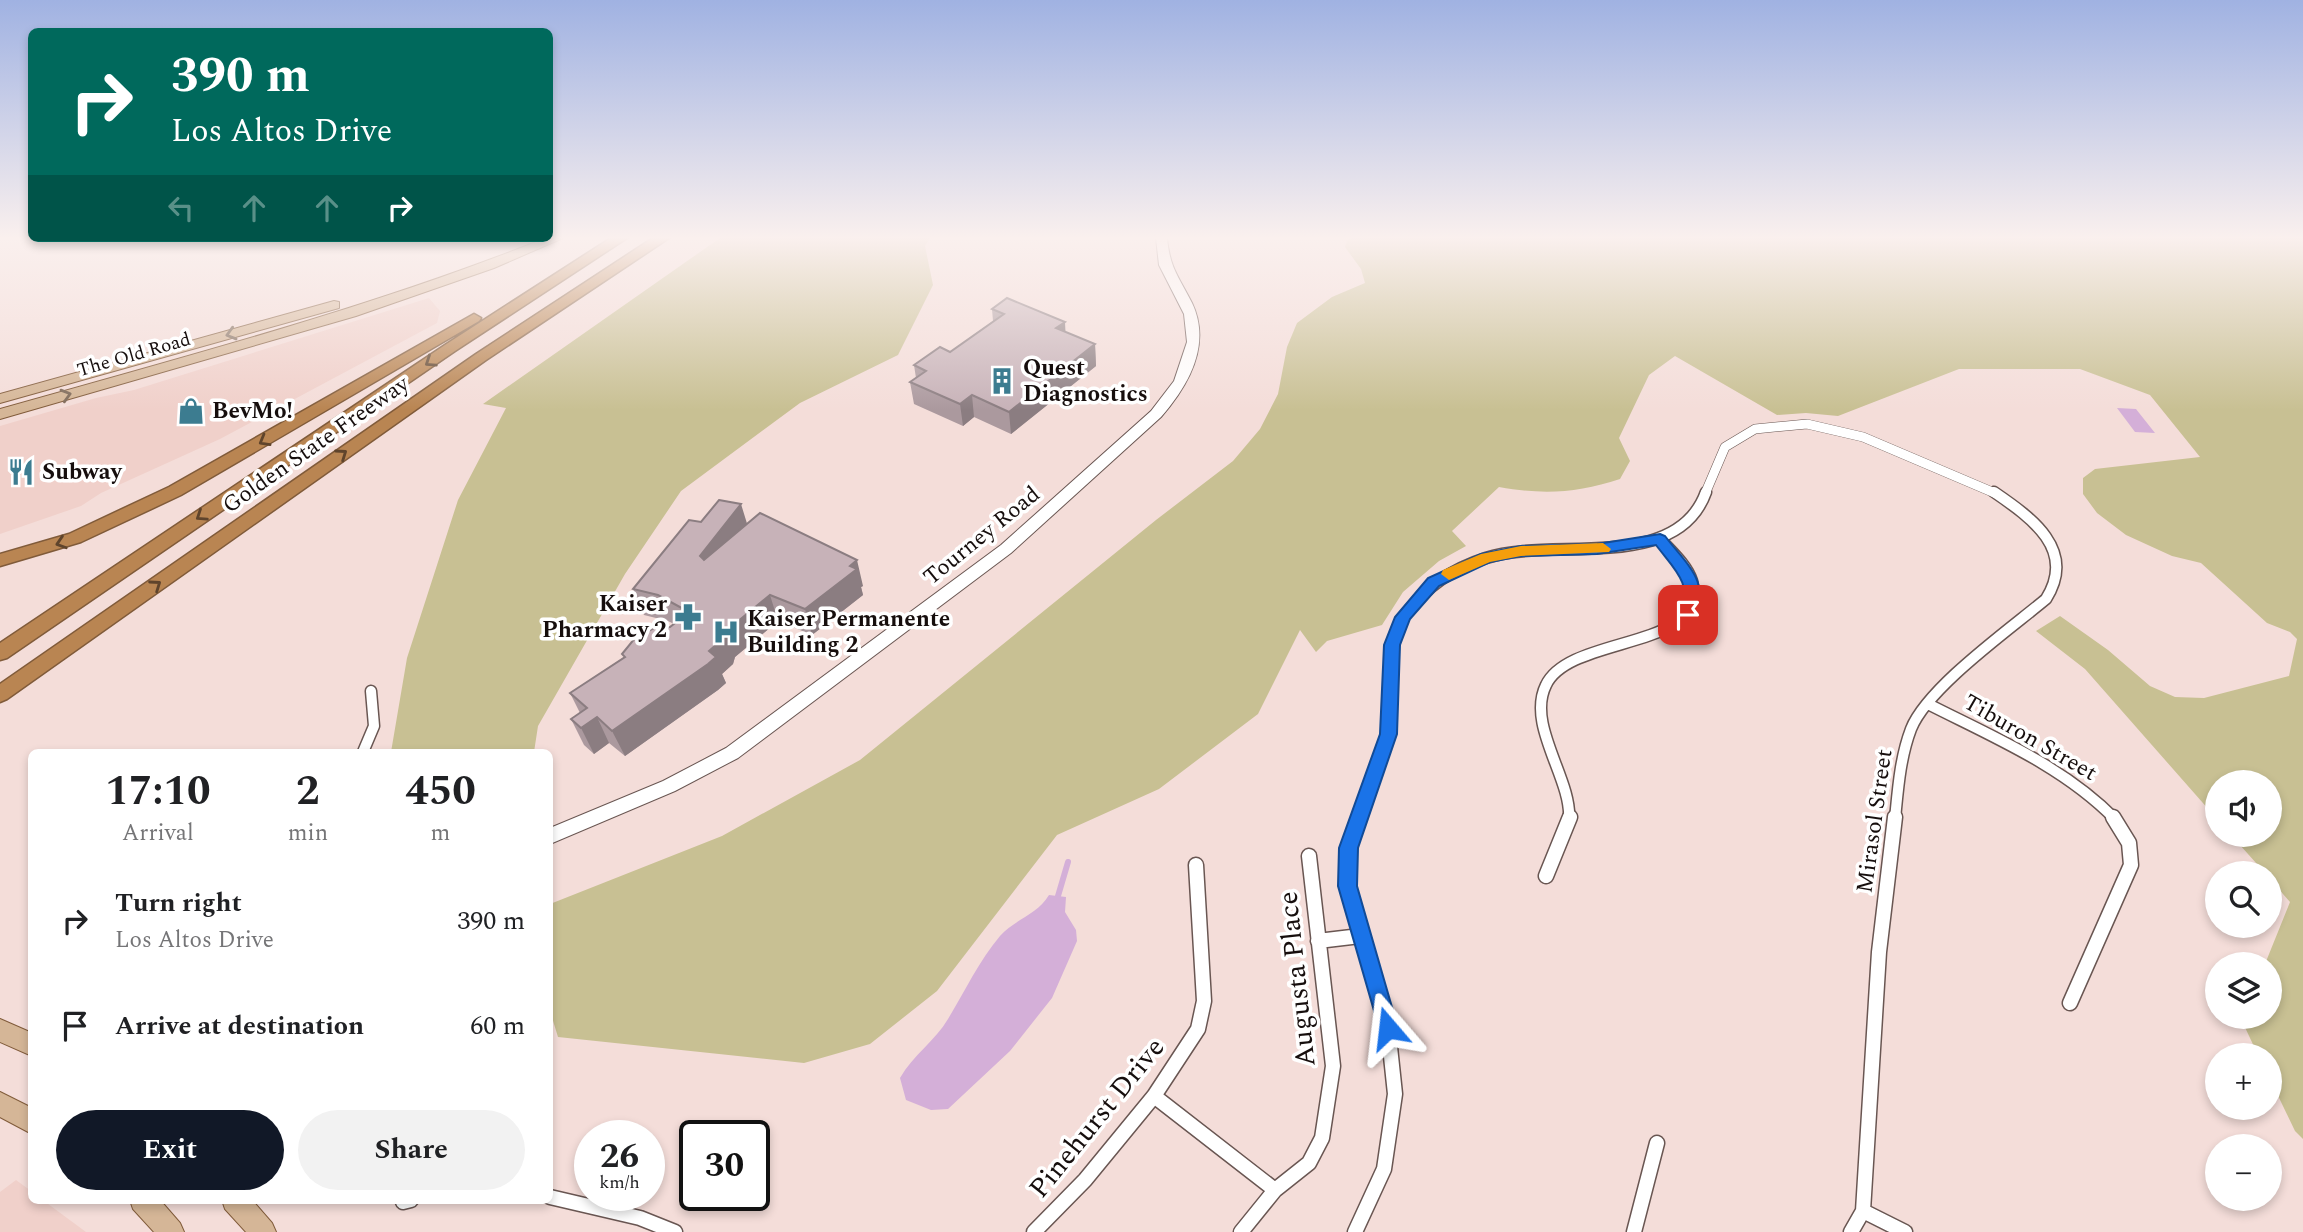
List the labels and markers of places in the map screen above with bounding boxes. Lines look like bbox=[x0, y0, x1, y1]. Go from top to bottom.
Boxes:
place label: Quest Diagnostics bbox=[1023, 351, 1148, 412]
building icon: Quest Diagnostics bbox=[987, 366, 1017, 396]
place label: BevMo! bbox=[212, 394, 293, 429]
shop icon: BevMo! bbox=[176, 396, 206, 426]
place label: Subway bbox=[42, 455, 123, 490]
restaurant icon: Subway bbox=[6, 457, 36, 487]
pin bbox=[1658, 585, 1718, 645]
place label: Kaiser Pharmacy 2 bbox=[542, 587, 667, 648]
pharmacy icon: Kaiser Pharmacy 2 bbox=[673, 602, 703, 632]
place label: Kaiser Permanente Building 2 bbox=[747, 602, 950, 663]
hospital icon: Kaiser Permanente Building 2 bbox=[711, 617, 741, 647]

